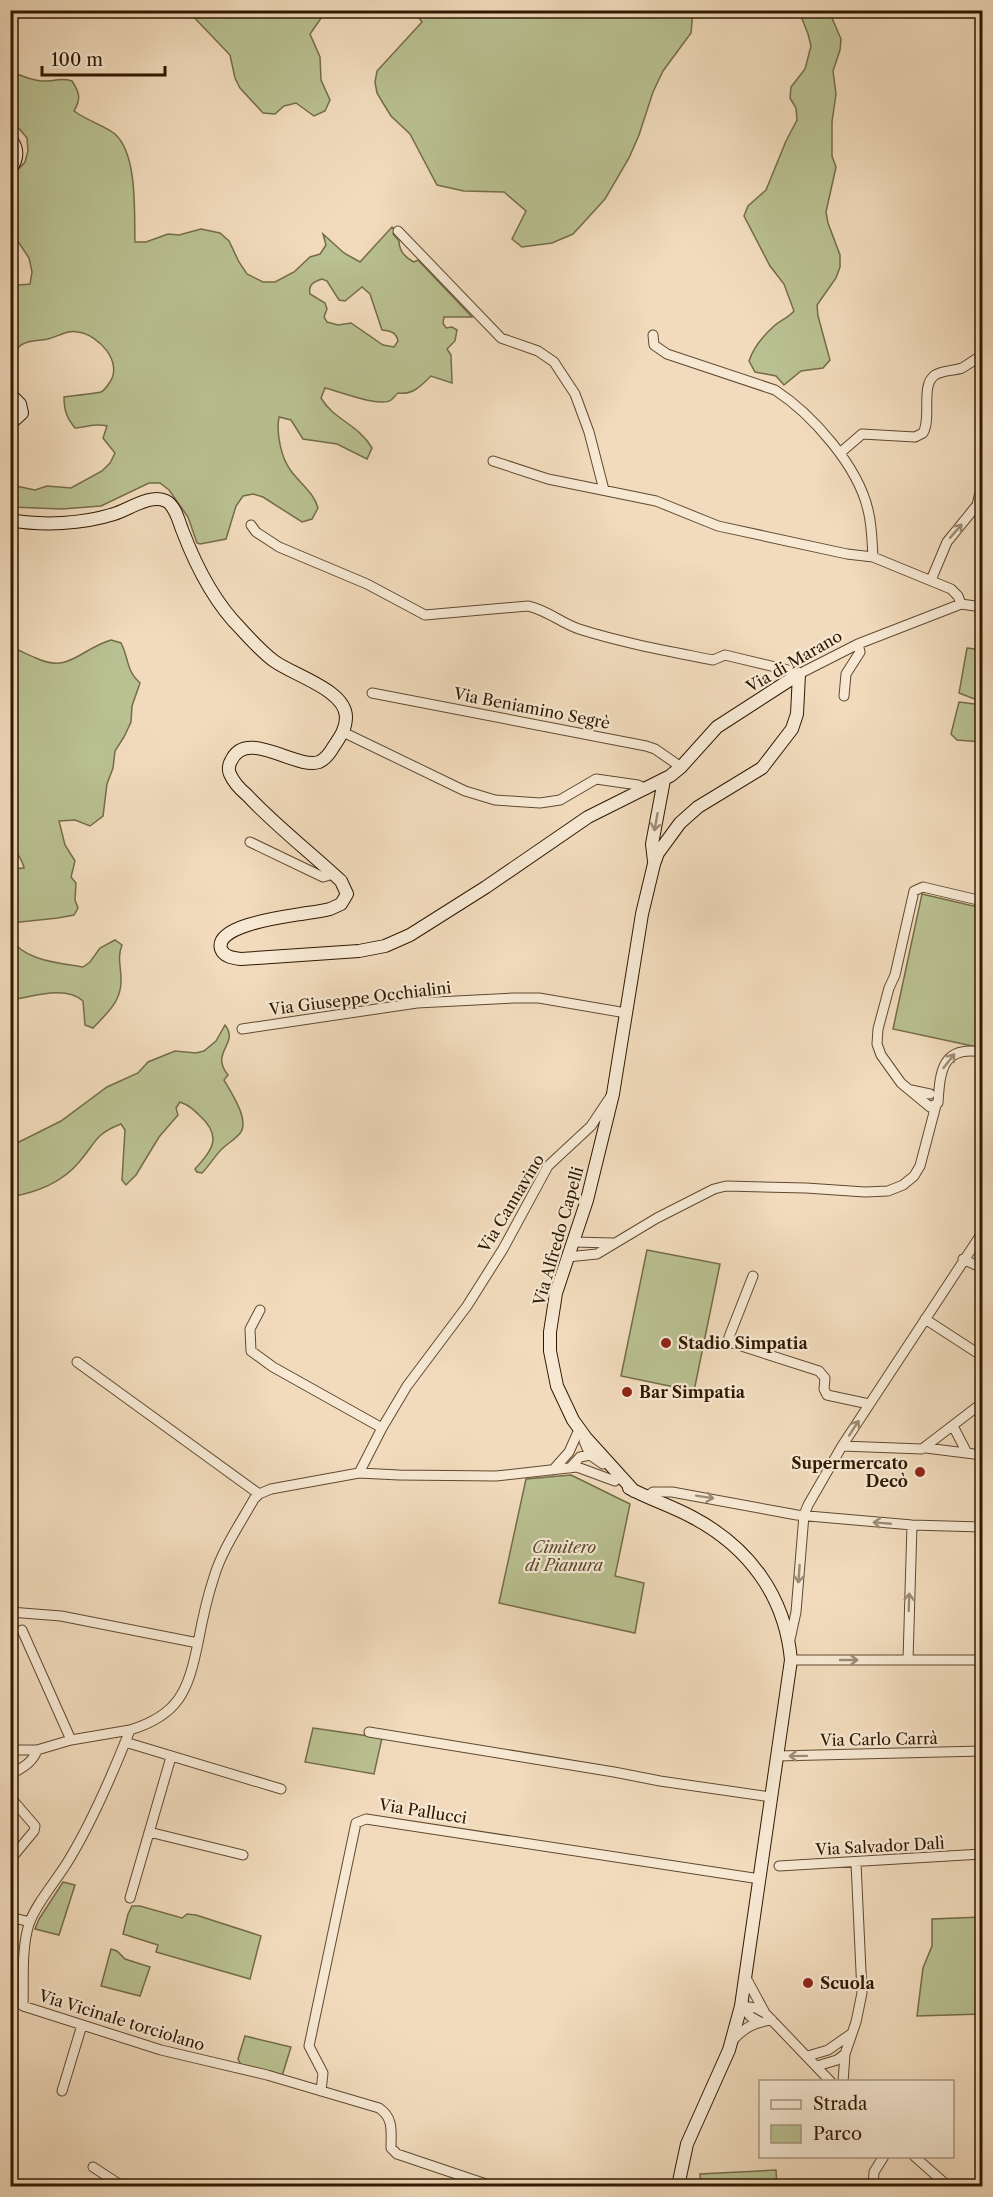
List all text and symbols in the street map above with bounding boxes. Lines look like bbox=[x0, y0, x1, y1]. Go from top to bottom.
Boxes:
scale bar bbox=[42, 39, 165, 77]
text: 100 m bbox=[51, 49, 103, 71]
one-way arrow bbox=[949, 524, 963, 539]
street label: Via di Marano bbox=[742, 625, 846, 697]
street label: Via Beniamino Segrè bbox=[451, 683, 612, 733]
one-way arrow bbox=[651, 811, 662, 831]
street label: Via Giuseppe Occhialini bbox=[267, 977, 452, 1019]
one-way arrow bbox=[942, 1053, 955, 1069]
street label: Via Cannavino bbox=[473, 1150, 548, 1257]
street label: Via Alfredo Capelli bbox=[528, 1164, 587, 1309]
place label: Stadio Simpatia bbox=[678, 1333, 808, 1353]
marker: Stadio Simpatia bbox=[659, 1336, 673, 1350]
place label: Bar Simpatia bbox=[639, 1382, 746, 1402]
marker: Bar Simpatia bbox=[620, 1385, 634, 1399]
one-way arrow bbox=[848, 1420, 860, 1437]
place label: Supermercato Decò bbox=[791, 1453, 908, 1491]
marker: Supermercato Decò bbox=[913, 1465, 927, 1479]
one-way arrow bbox=[694, 1492, 714, 1503]
one-way arrow bbox=[873, 1517, 893, 1528]
park label: Cimitero di Pianura bbox=[525, 1537, 603, 1575]
one-way arrow bbox=[794, 1563, 805, 1583]
one-way arrow bbox=[904, 1592, 915, 1612]
one-way arrow bbox=[839, 1654, 859, 1666]
street label: Via Carlo Carrà bbox=[819, 1728, 939, 1750]
one-way arrow bbox=[789, 1750, 809, 1761]
street label: Via Pallucci bbox=[377, 1794, 469, 1828]
street label: Via Salvador Dalì bbox=[814, 1833, 945, 1859]
place label: Scuola bbox=[820, 1973, 875, 1993]
marker: Scuola bbox=[801, 1976, 815, 1990]
street label: Via Vicinale torciolano bbox=[36, 1985, 208, 2055]
legend bbox=[759, 2080, 954, 2158]
text: Strada bbox=[813, 2093, 868, 2115]
text: Parco bbox=[813, 2123, 862, 2145]

